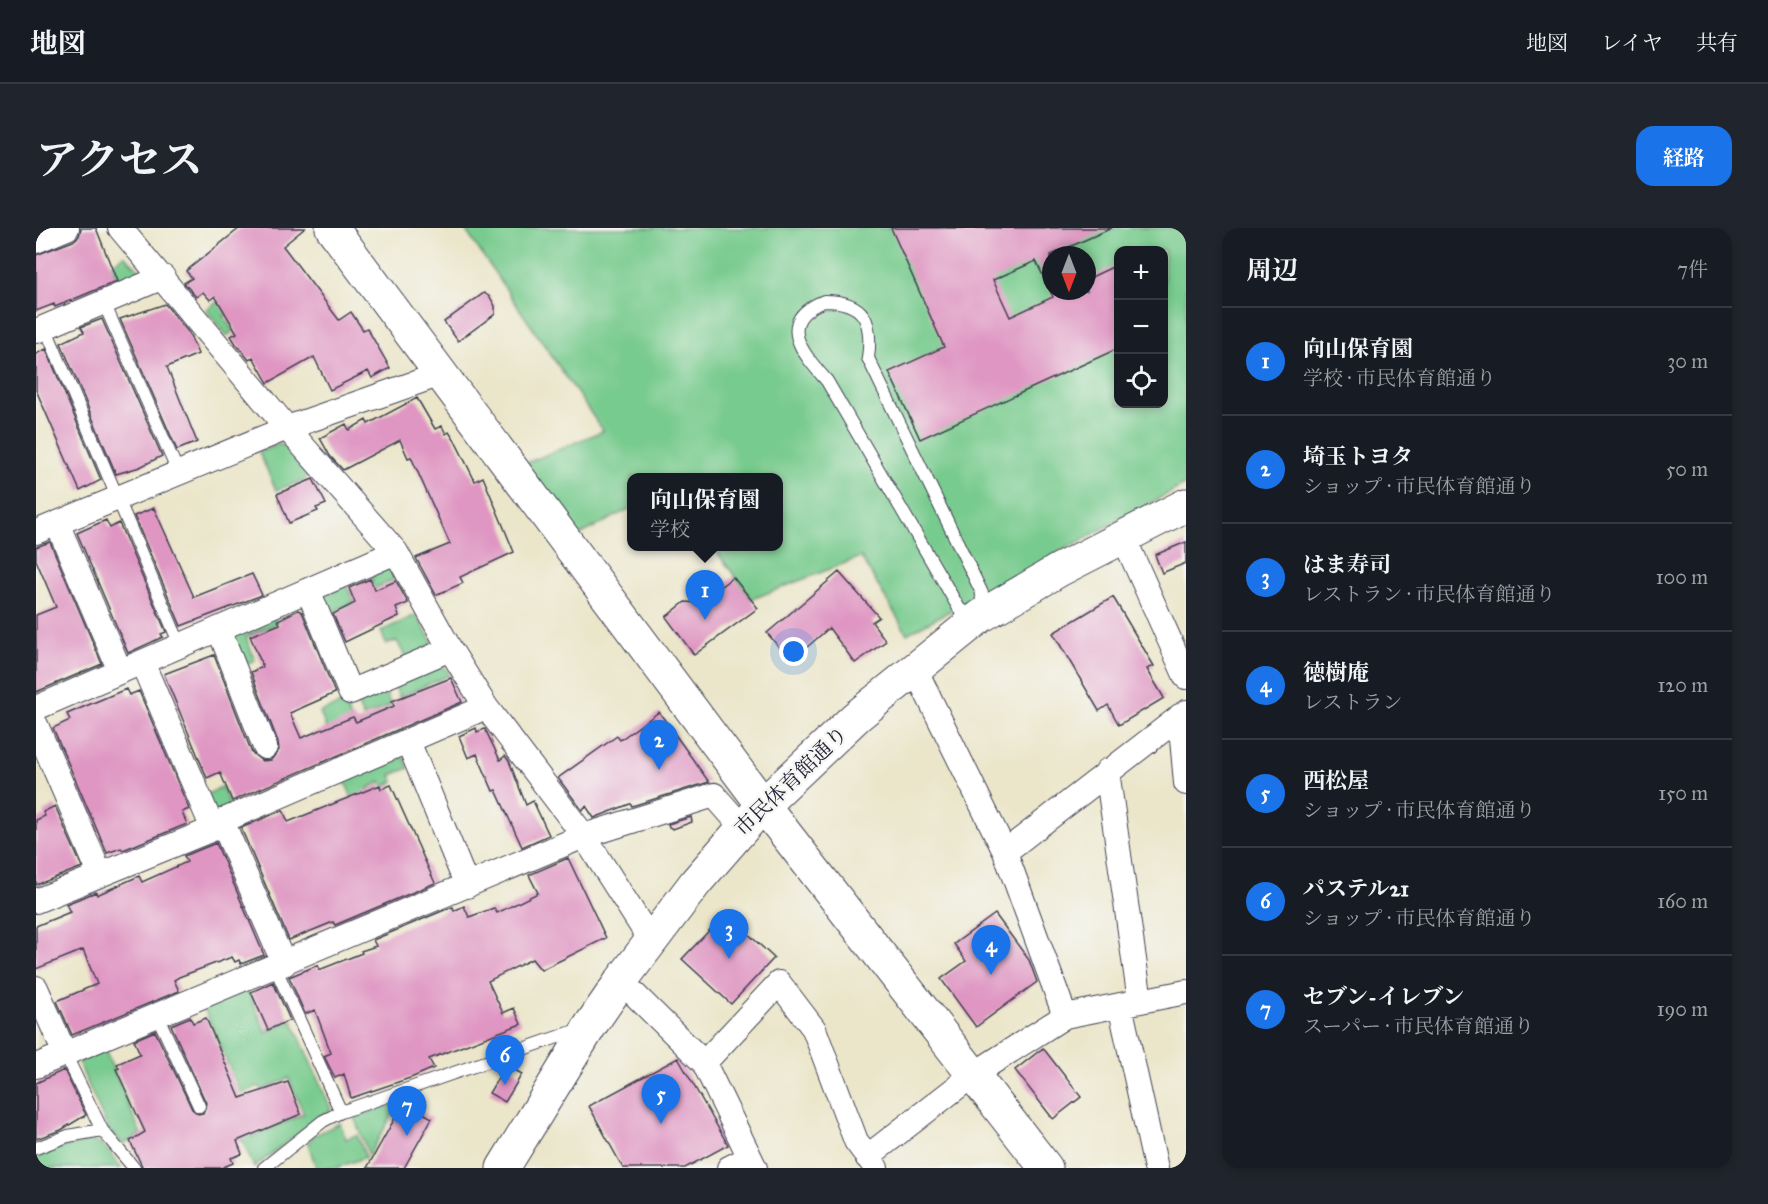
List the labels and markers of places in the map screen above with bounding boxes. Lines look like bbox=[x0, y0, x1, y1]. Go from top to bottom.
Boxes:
pin: 1 bbox=[686, 570, 724, 620]
pin: 2 bbox=[640, 720, 678, 770]
pin: 3 bbox=[710, 910, 748, 959]
pin: 4 bbox=[972, 926, 1010, 975]
pin: 6 bbox=[486, 1036, 524, 1085]
pin: 5 bbox=[642, 1074, 680, 1124]
pin: 7 bbox=[388, 1086, 427, 1136]

